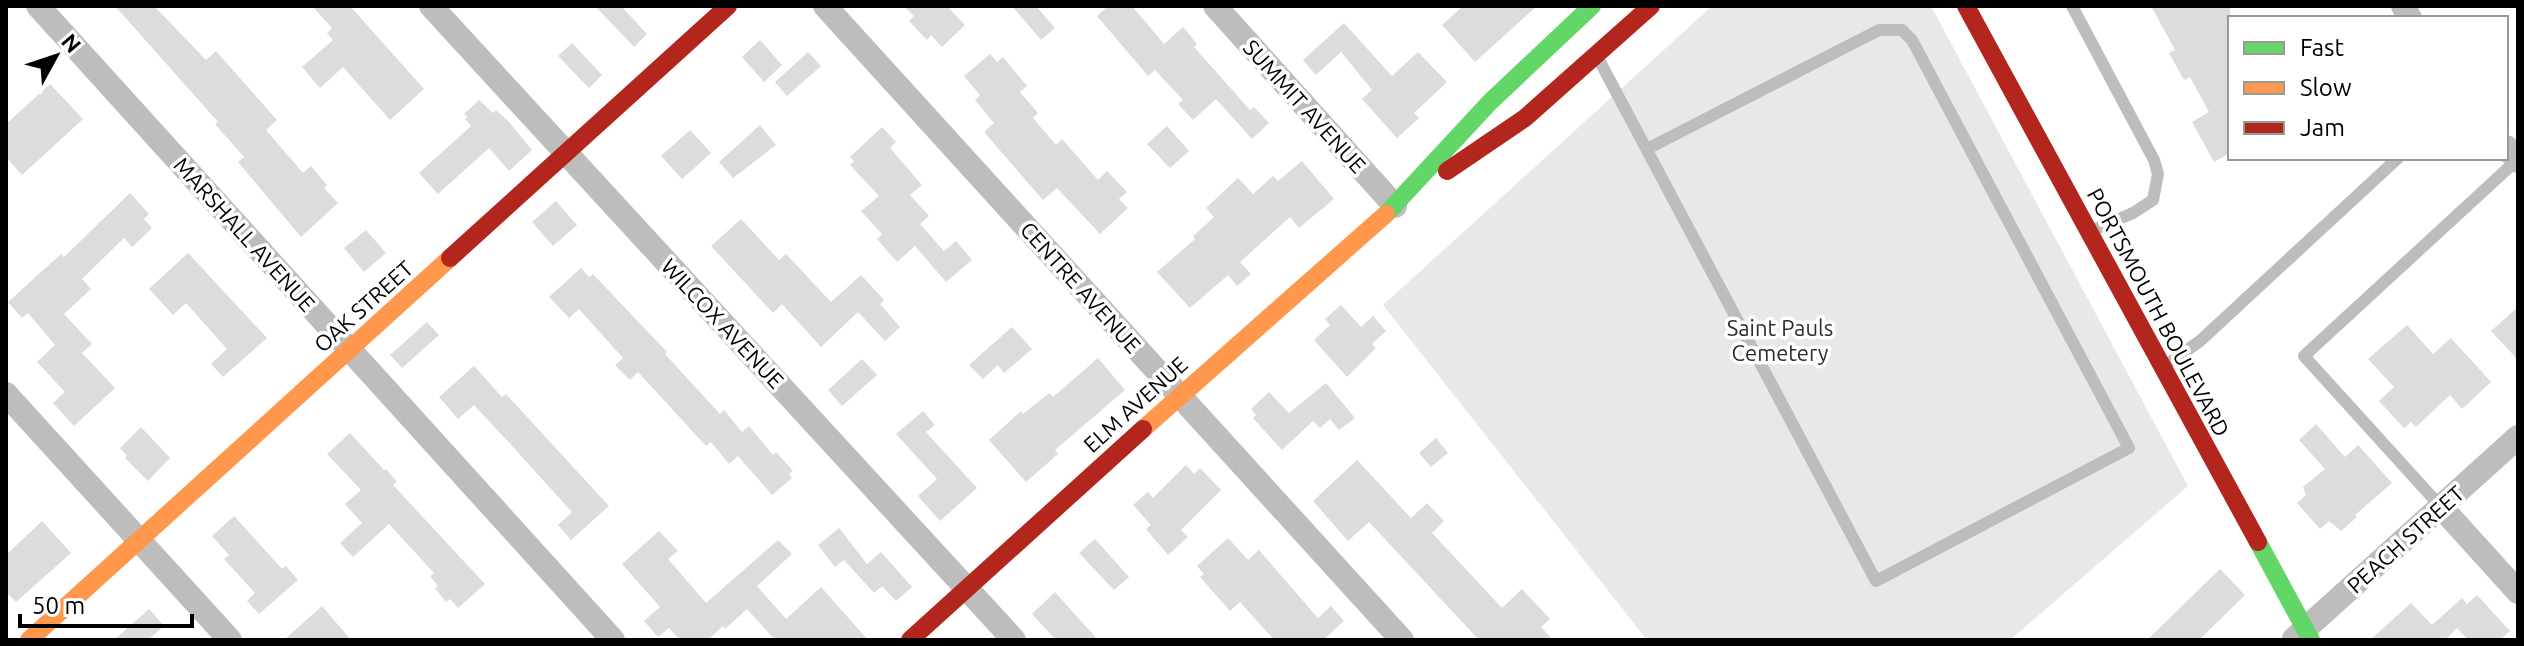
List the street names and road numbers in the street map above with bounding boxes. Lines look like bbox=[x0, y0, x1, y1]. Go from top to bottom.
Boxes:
street label: SUMMIT AVENUE bbox=[1239, 34, 1371, 178]
street label: MARSHALL AVENUE bbox=[169, 152, 321, 316]
street label: PORTSMOUTH BOULEVARD bbox=[2083, 184, 2235, 440]
street label: CENTRE AVENUE bbox=[1016, 216, 1146, 358]
street label: WILCOX AVENUE bbox=[657, 253, 789, 393]
street label: OAK STREET bbox=[309, 255, 417, 357]
street label: ELM AVENUE bbox=[1078, 351, 1192, 457]
street label: PEACH STREET bbox=[2342, 480, 2468, 598]

